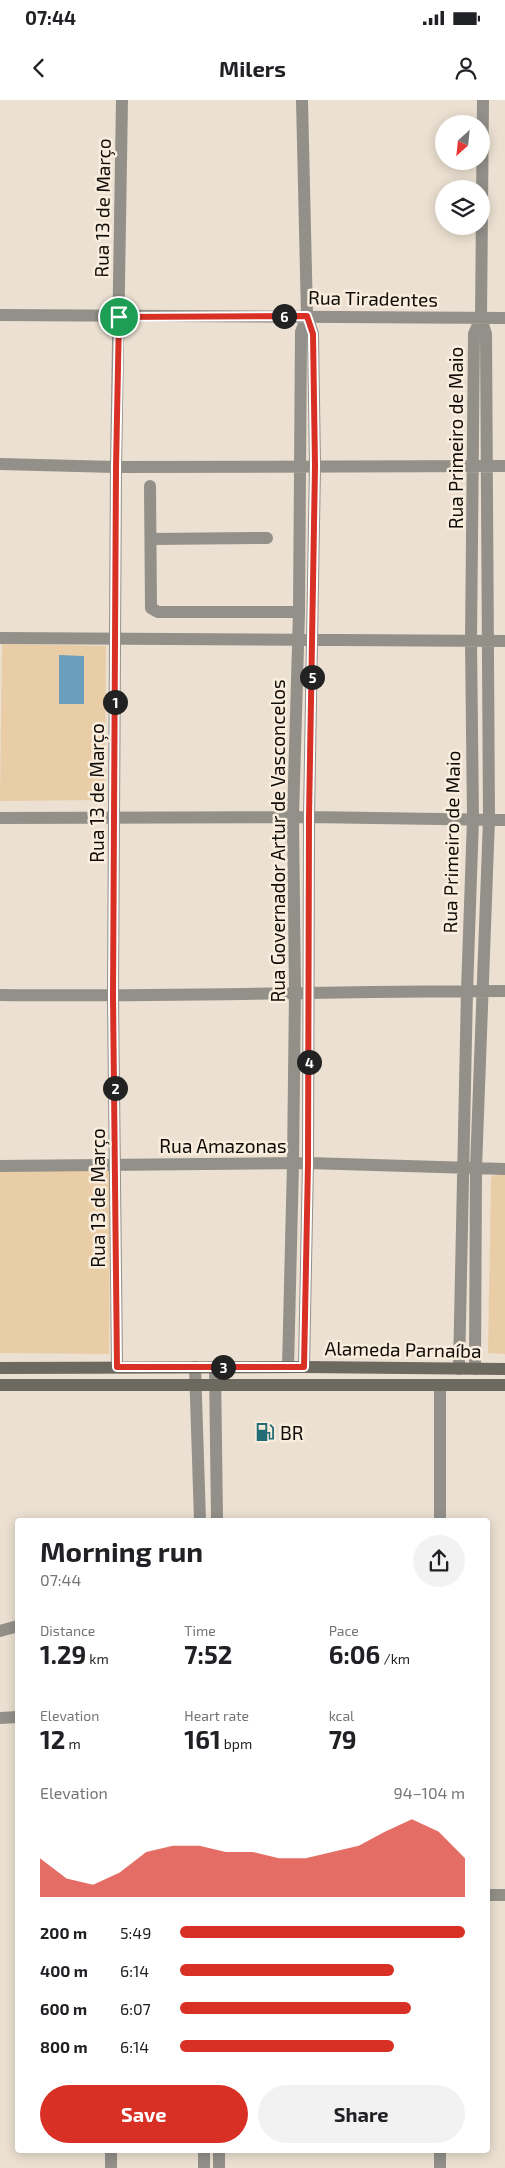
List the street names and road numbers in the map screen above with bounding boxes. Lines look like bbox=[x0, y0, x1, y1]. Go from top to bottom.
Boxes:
street label: Rua 13 de Março bbox=[89, 138, 116, 278]
street label: Rua Tiradentes bbox=[308, 285, 438, 311]
street label: Rua Primeiro de Maio bbox=[444, 347, 467, 529]
street label: Rua Governador Artur de Vasconcelos bbox=[266, 679, 289, 1003]
street label: Rua 13 de Março bbox=[85, 723, 109, 863]
street label: Rua Primeiro de Maio bbox=[438, 750, 464, 934]
street label: Rua 13 de Março bbox=[86, 1128, 110, 1268]
street label: Rua Amazonas bbox=[159, 1134, 287, 1157]
street label: Alameda Parnaíba bbox=[324, 1336, 482, 1362]

